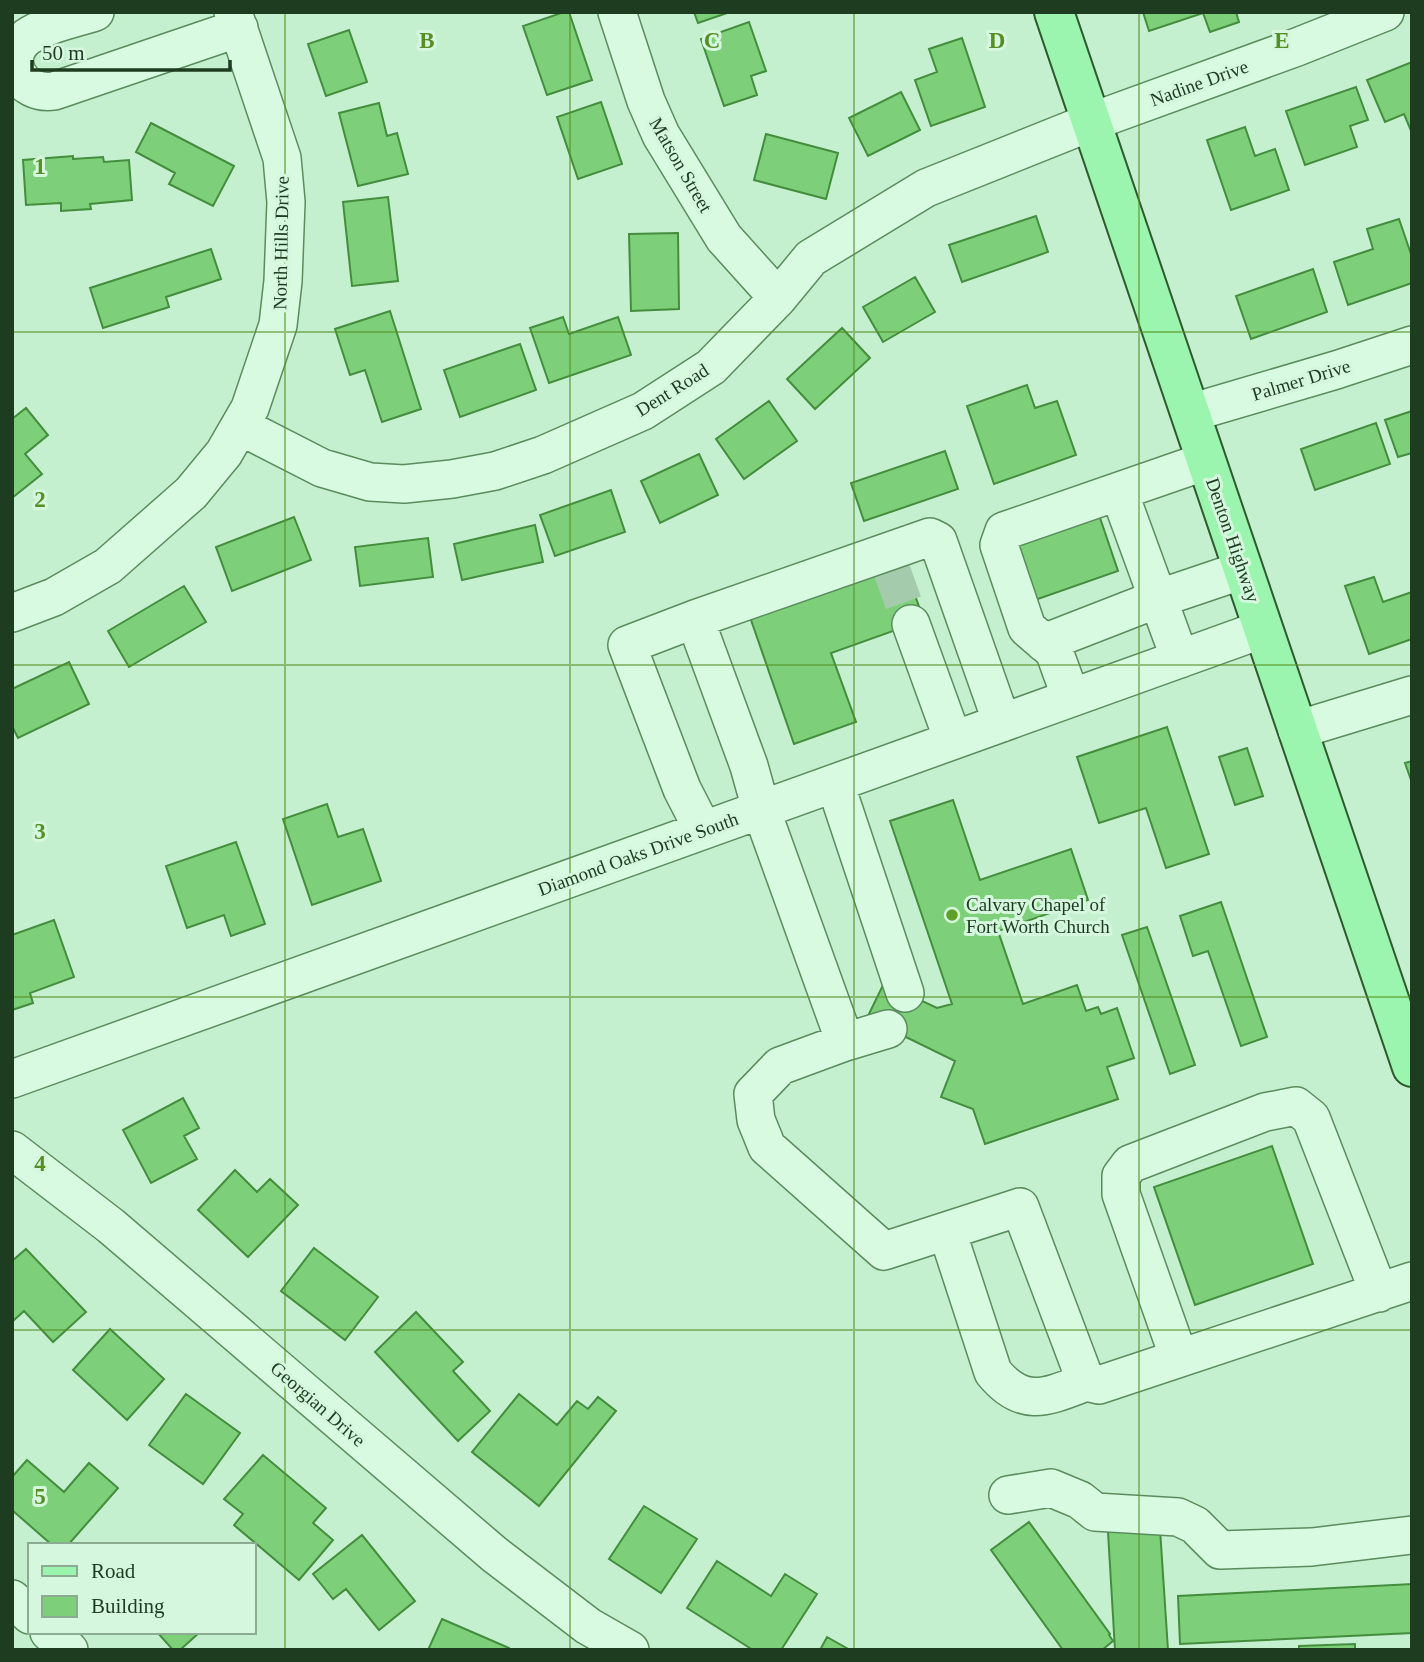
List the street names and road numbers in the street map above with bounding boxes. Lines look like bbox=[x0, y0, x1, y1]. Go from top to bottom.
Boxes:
street label: Nadine Drive bbox=[1147, 56, 1251, 110]
street label: Matson Street bbox=[645, 114, 717, 217]
street label: North Hills Drive bbox=[269, 176, 293, 310]
street label: Palmer Drive bbox=[1249, 355, 1353, 405]
street label: Dent Road bbox=[632, 359, 713, 421]
street label: Denton Highway bbox=[1202, 475, 1264, 606]
street label: Diamond Oaks Drive South bbox=[535, 808, 741, 900]
street label: Georgian Drive bbox=[266, 1357, 370, 1451]

